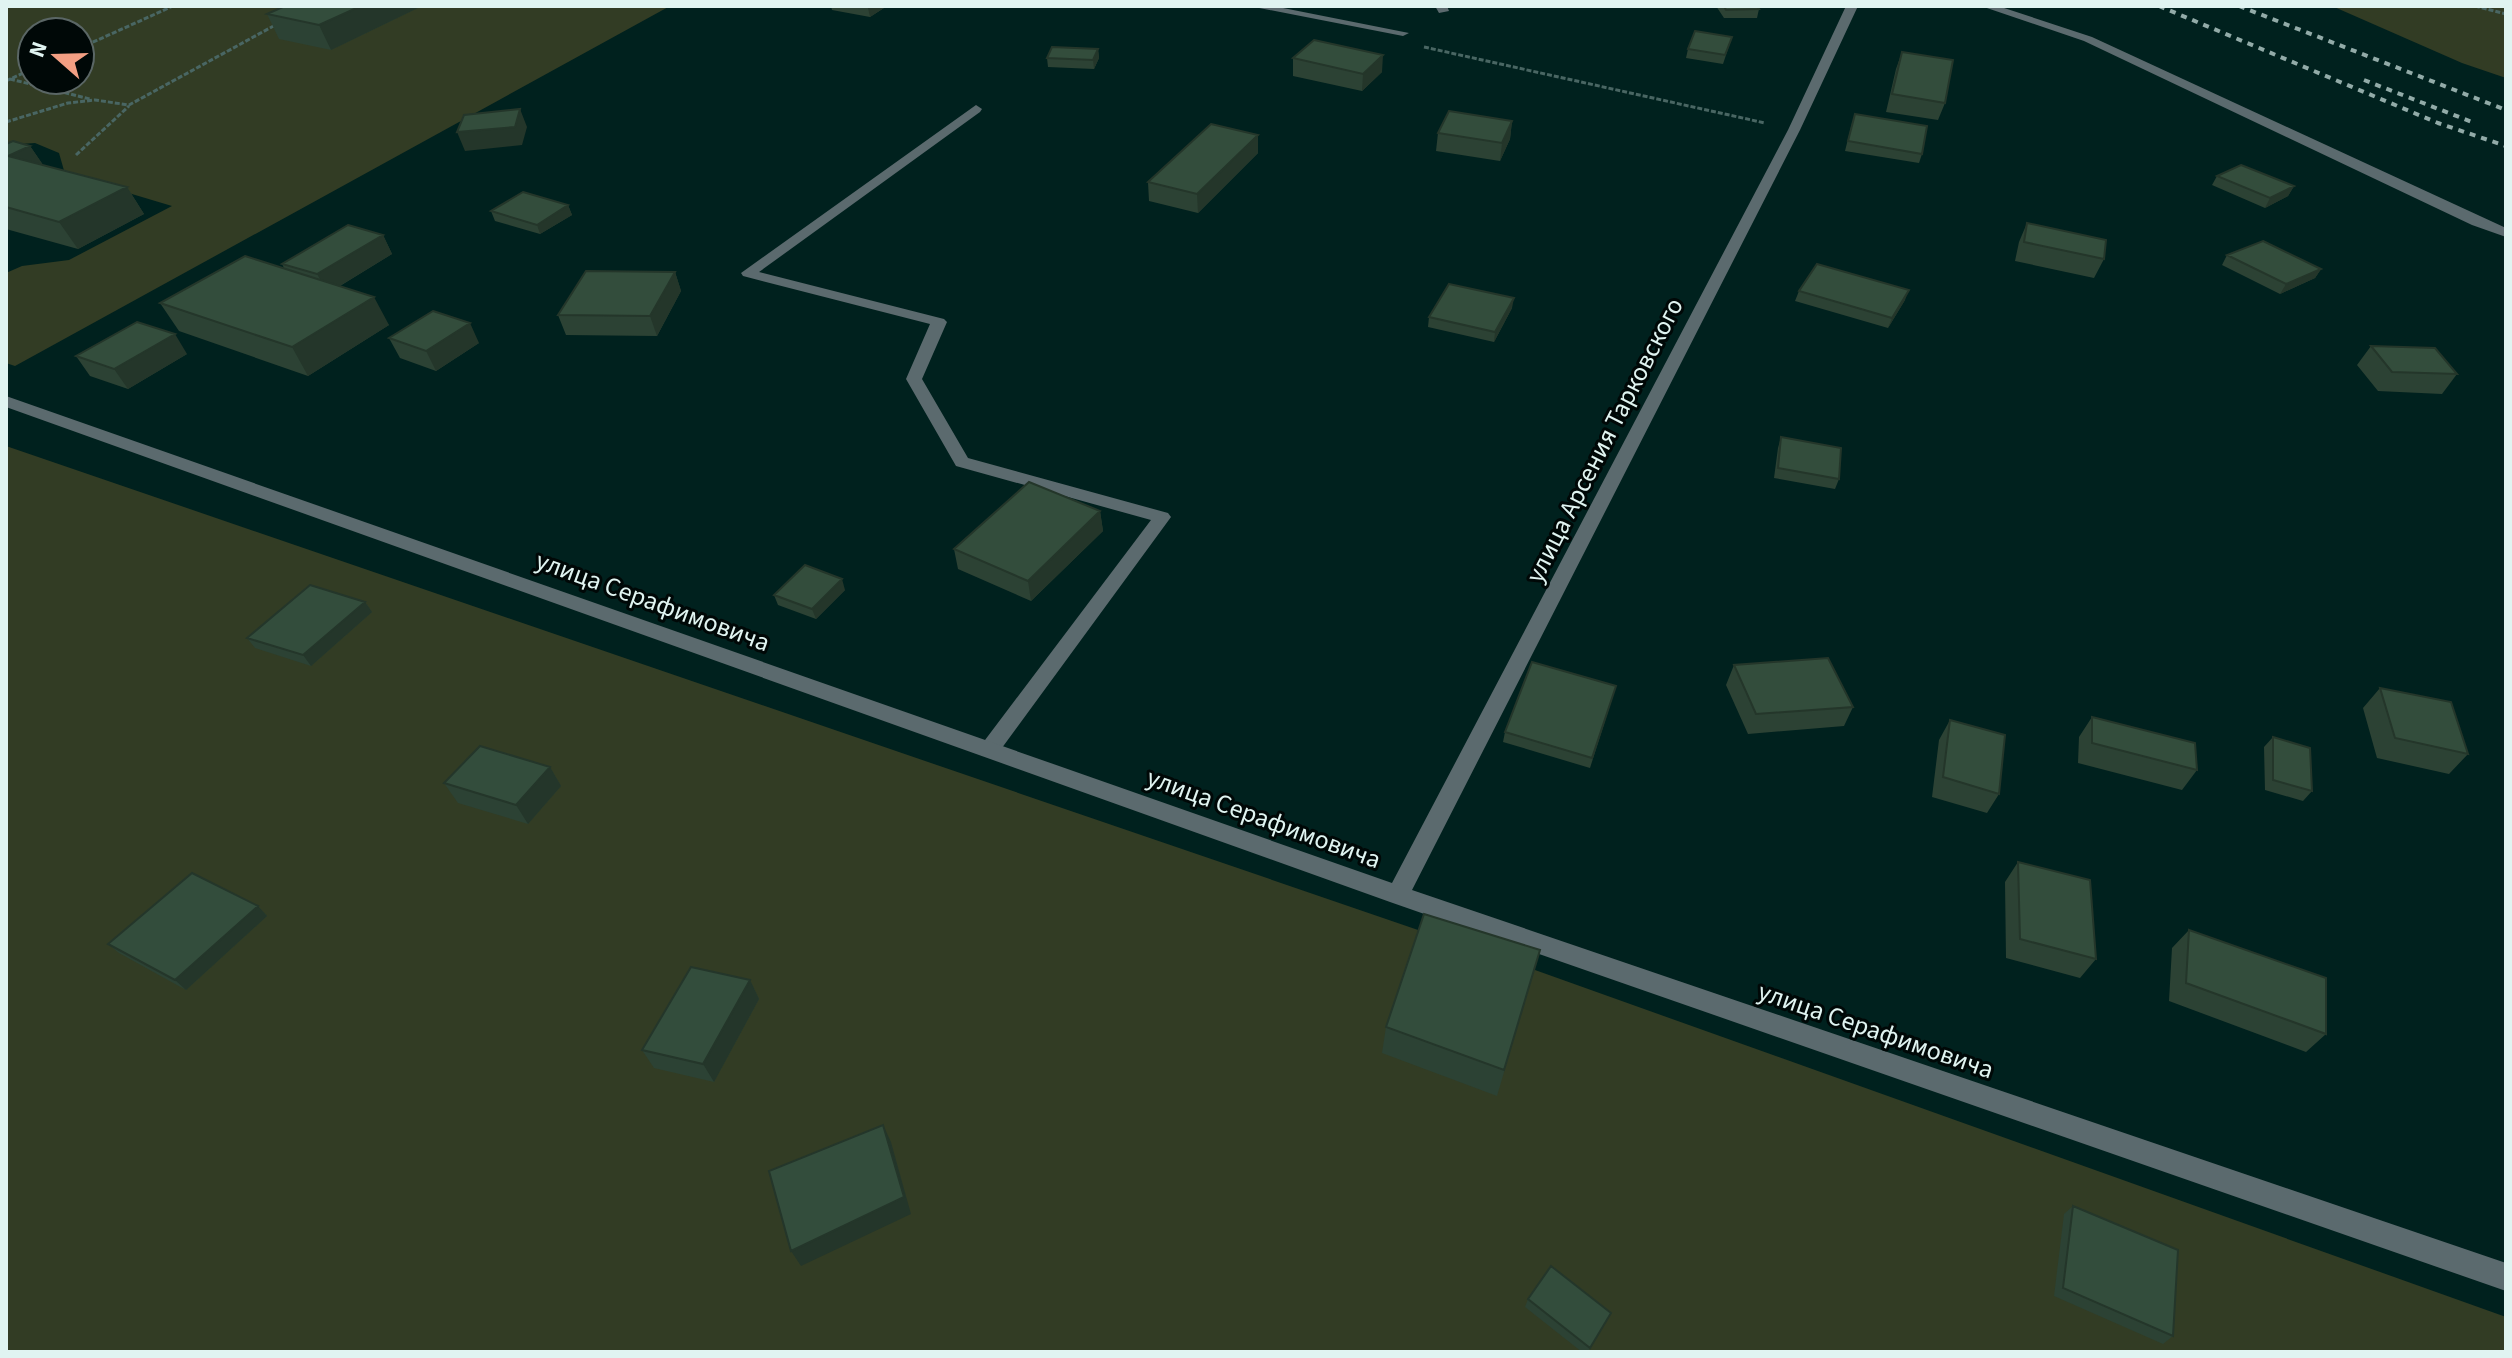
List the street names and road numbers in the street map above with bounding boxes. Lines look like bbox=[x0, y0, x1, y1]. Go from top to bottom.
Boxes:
street label: улица Арсения Тарковского bbox=[1516, 291, 1693, 589]
street label: улица Серафимовича bbox=[530, 542, 775, 661]
street label: улица Серафимовича bbox=[1141, 759, 1386, 878]
street label: улица Серафимовича bbox=[1753, 973, 1999, 1088]

